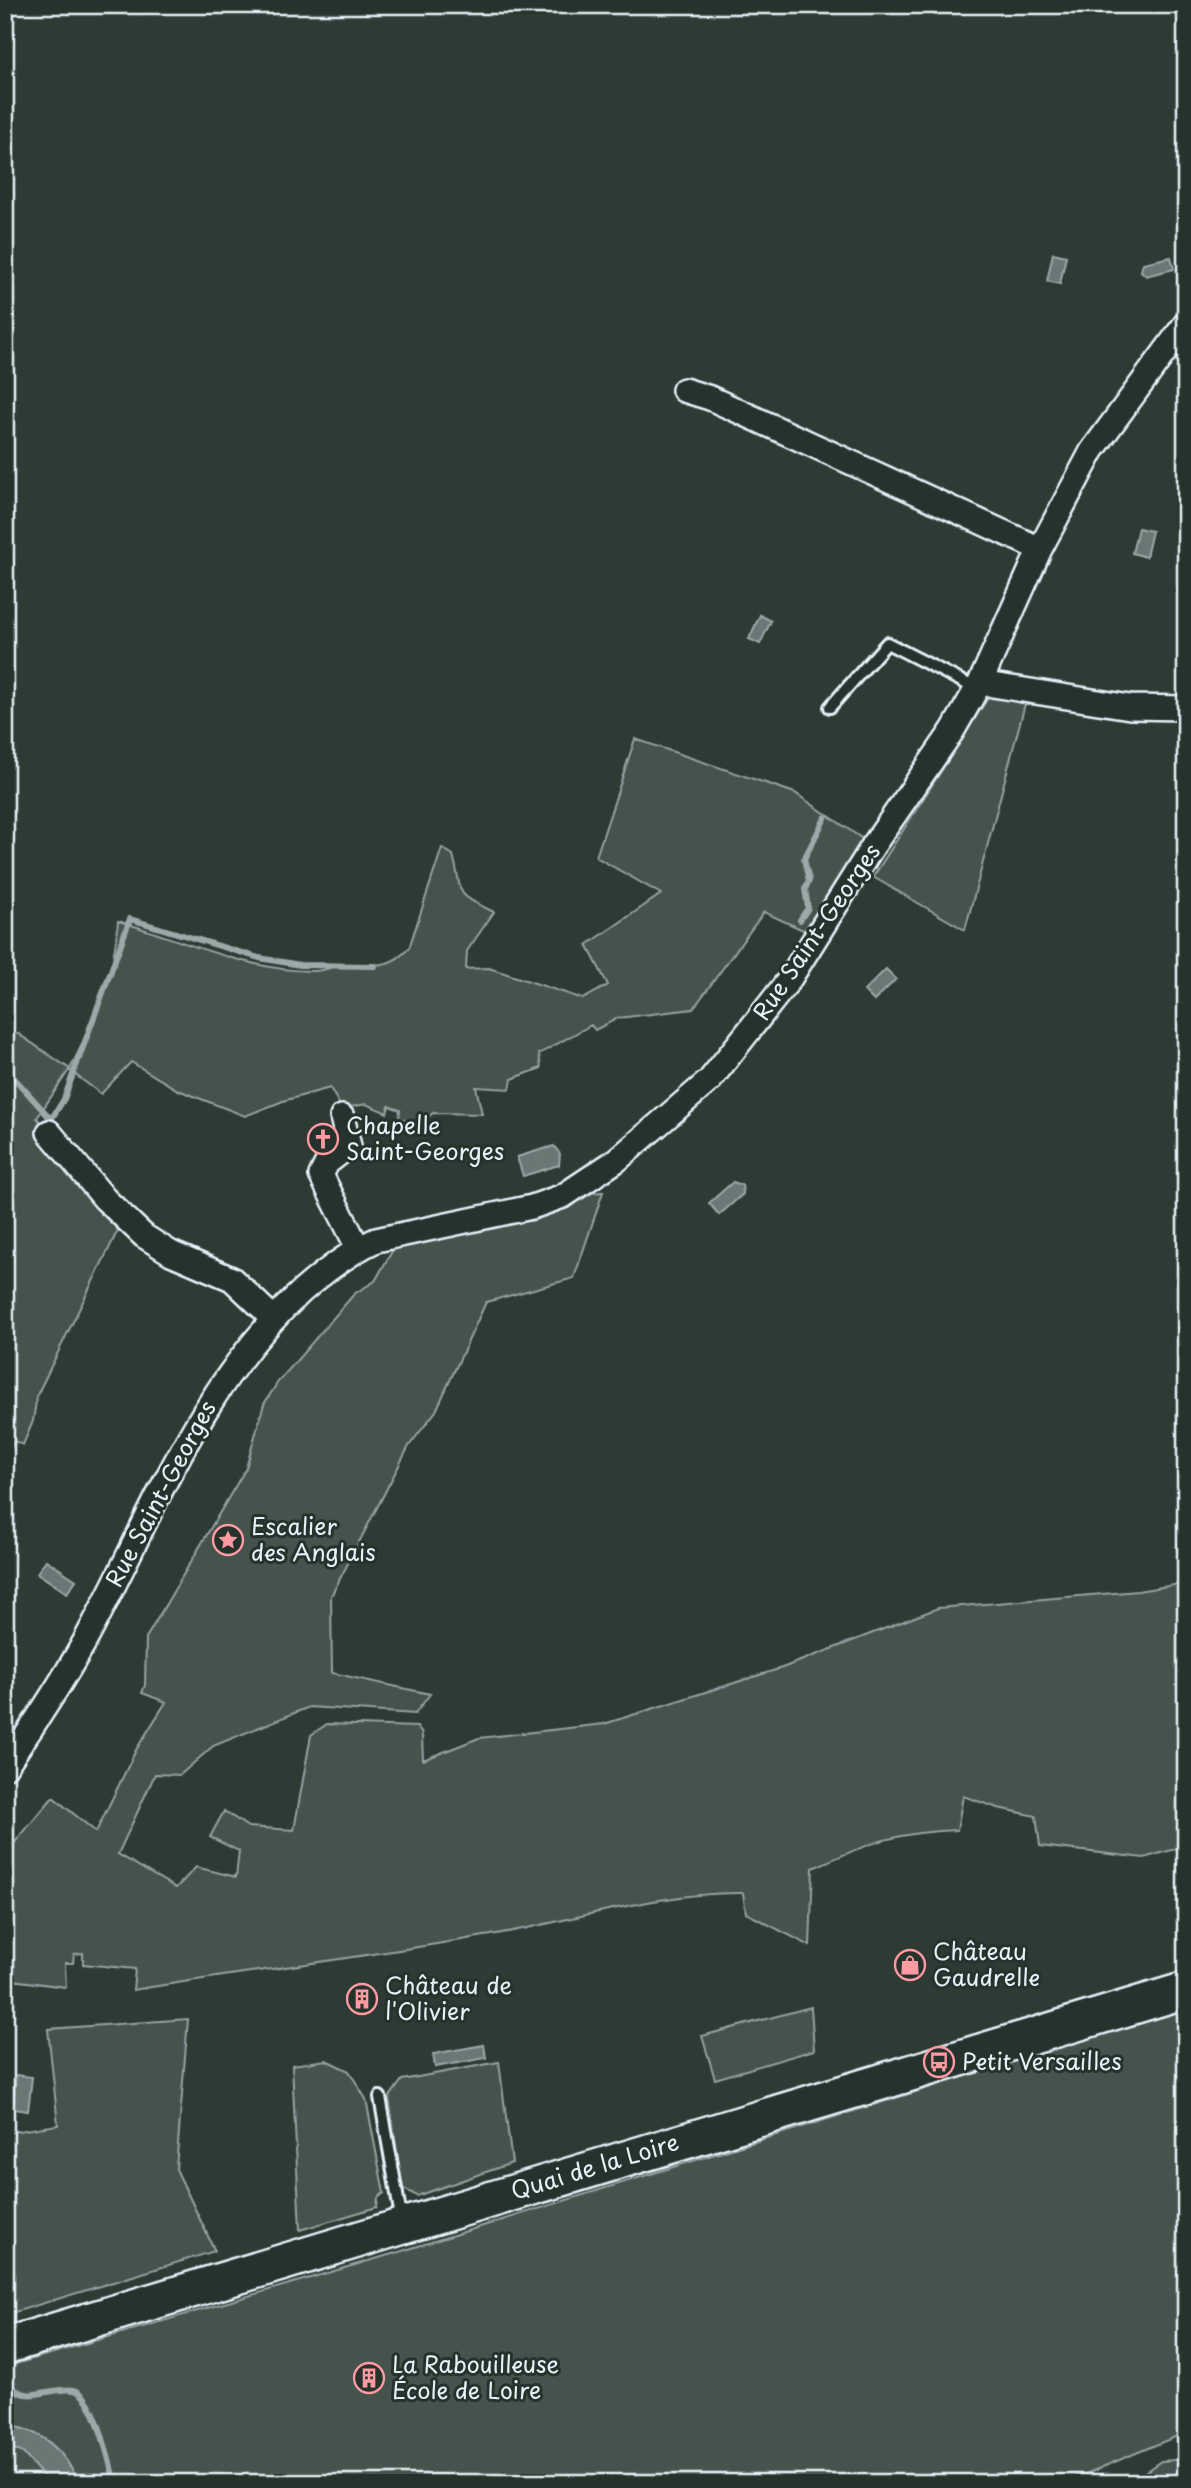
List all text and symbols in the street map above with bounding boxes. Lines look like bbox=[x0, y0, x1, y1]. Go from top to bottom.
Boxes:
street label: Rue Saint-Georges bbox=[743, 836, 888, 1027]
place label: Chapelle Saint-Georges bbox=[346, 1107, 504, 1168]
church icon: Chapelle Saint-Georges bbox=[306, 1122, 340, 1156]
street label: Rue Saint-Georges bbox=[96, 1394, 224, 1593]
place label: Escalier des Anglais bbox=[251, 1508, 376, 1569]
place icon: Escalier des Anglais bbox=[211, 1523, 245, 1557]
place label: Château Gaudrelle bbox=[933, 1933, 1040, 1994]
shop icon: Château Gaudrelle bbox=[893, 1948, 927, 1982]
place label: Château de l'Olivier bbox=[385, 1967, 512, 2028]
building icon: Château de l'Olivier bbox=[345, 1982, 379, 2016]
place label: Petit Versailles bbox=[962, 2043, 1122, 2078]
bus stop icon: Petit Versailles bbox=[922, 2045, 956, 2079]
street label: Quai de la Loire bbox=[506, 2123, 683, 2208]
place label: La Rabouilleuse École de Loire bbox=[392, 2346, 559, 2407]
building icon: La Rabouilleuse École de Loire bbox=[352, 2361, 386, 2395]

